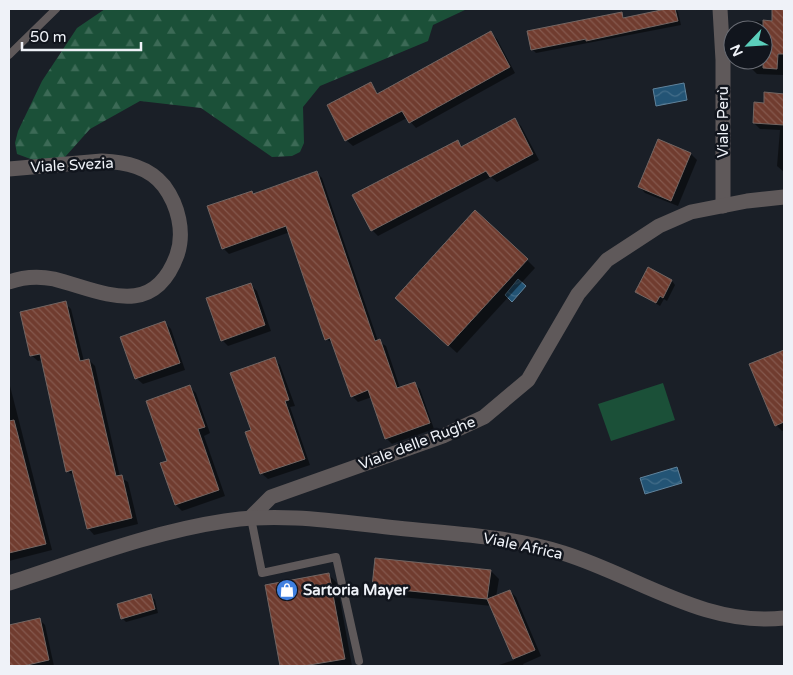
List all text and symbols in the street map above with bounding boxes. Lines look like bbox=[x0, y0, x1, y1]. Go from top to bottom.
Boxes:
scale bar bbox=[22, 20, 141, 52]
north arrow bbox=[723, 20, 773, 70]
text: 50 m bbox=[30, 28, 67, 46]
text: N bbox=[727, 42, 747, 59]
street label: Viale Perù bbox=[714, 86, 732, 158]
street label: Viale Svezia bbox=[30, 154, 114, 176]
street label: Viale delle Rughe bbox=[356, 413, 478, 473]
street label: Viale Africa bbox=[481, 529, 565, 563]
shop icon: Sartoria Mayer bbox=[275, 578, 299, 602]
place label: Sartoria Mayer bbox=[303, 581, 408, 600]

